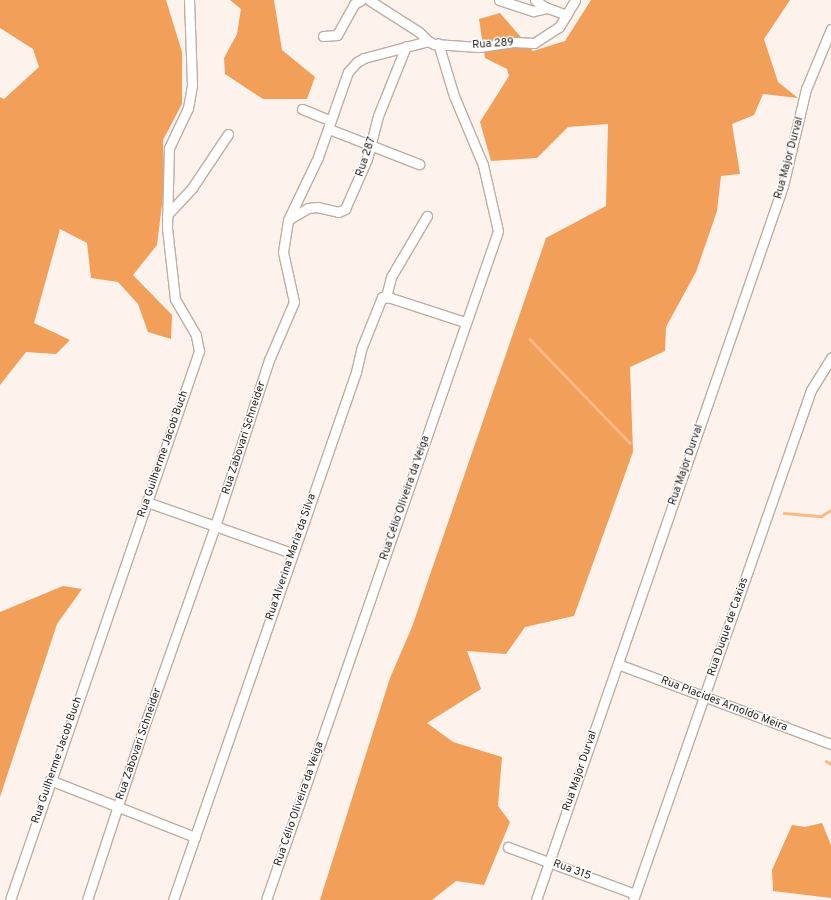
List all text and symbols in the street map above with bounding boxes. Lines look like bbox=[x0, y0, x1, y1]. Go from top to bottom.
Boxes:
street label: Rua 289 bbox=[472, 36, 514, 52]
street label: Rua Major Durval bbox=[772, 116, 806, 200]
street label: Rua 287 bbox=[353, 136, 379, 178]
street label: Rua Zabovari Schneider bbox=[220, 380, 268, 496]
street label: Rua Guilherme Jacob Buch bbox=[135, 389, 191, 519]
street label: Rua Major Durval bbox=[666, 423, 706, 507]
street label: Rua Célio Oliveira da Veiga bbox=[377, 434, 433, 562]
street label: Rua Alverina Maria da Silva bbox=[263, 492, 319, 622]
street label: Rua Duque de Caxias bbox=[705, 576, 751, 678]
street label: Rua Placides Arnoldo Meira bbox=[659, 674, 789, 734]
street label: Rua Zabovari Schneider bbox=[114, 686, 164, 802]
street label: Rua Guilherme Jacob Buch bbox=[29, 695, 85, 825]
street label: Rua Major Durval bbox=[560, 729, 600, 813]
street label: Rua Célio Oliveira da Veiga bbox=[271, 740, 327, 868]
street label: Rua 315 bbox=[551, 857, 593, 883]

